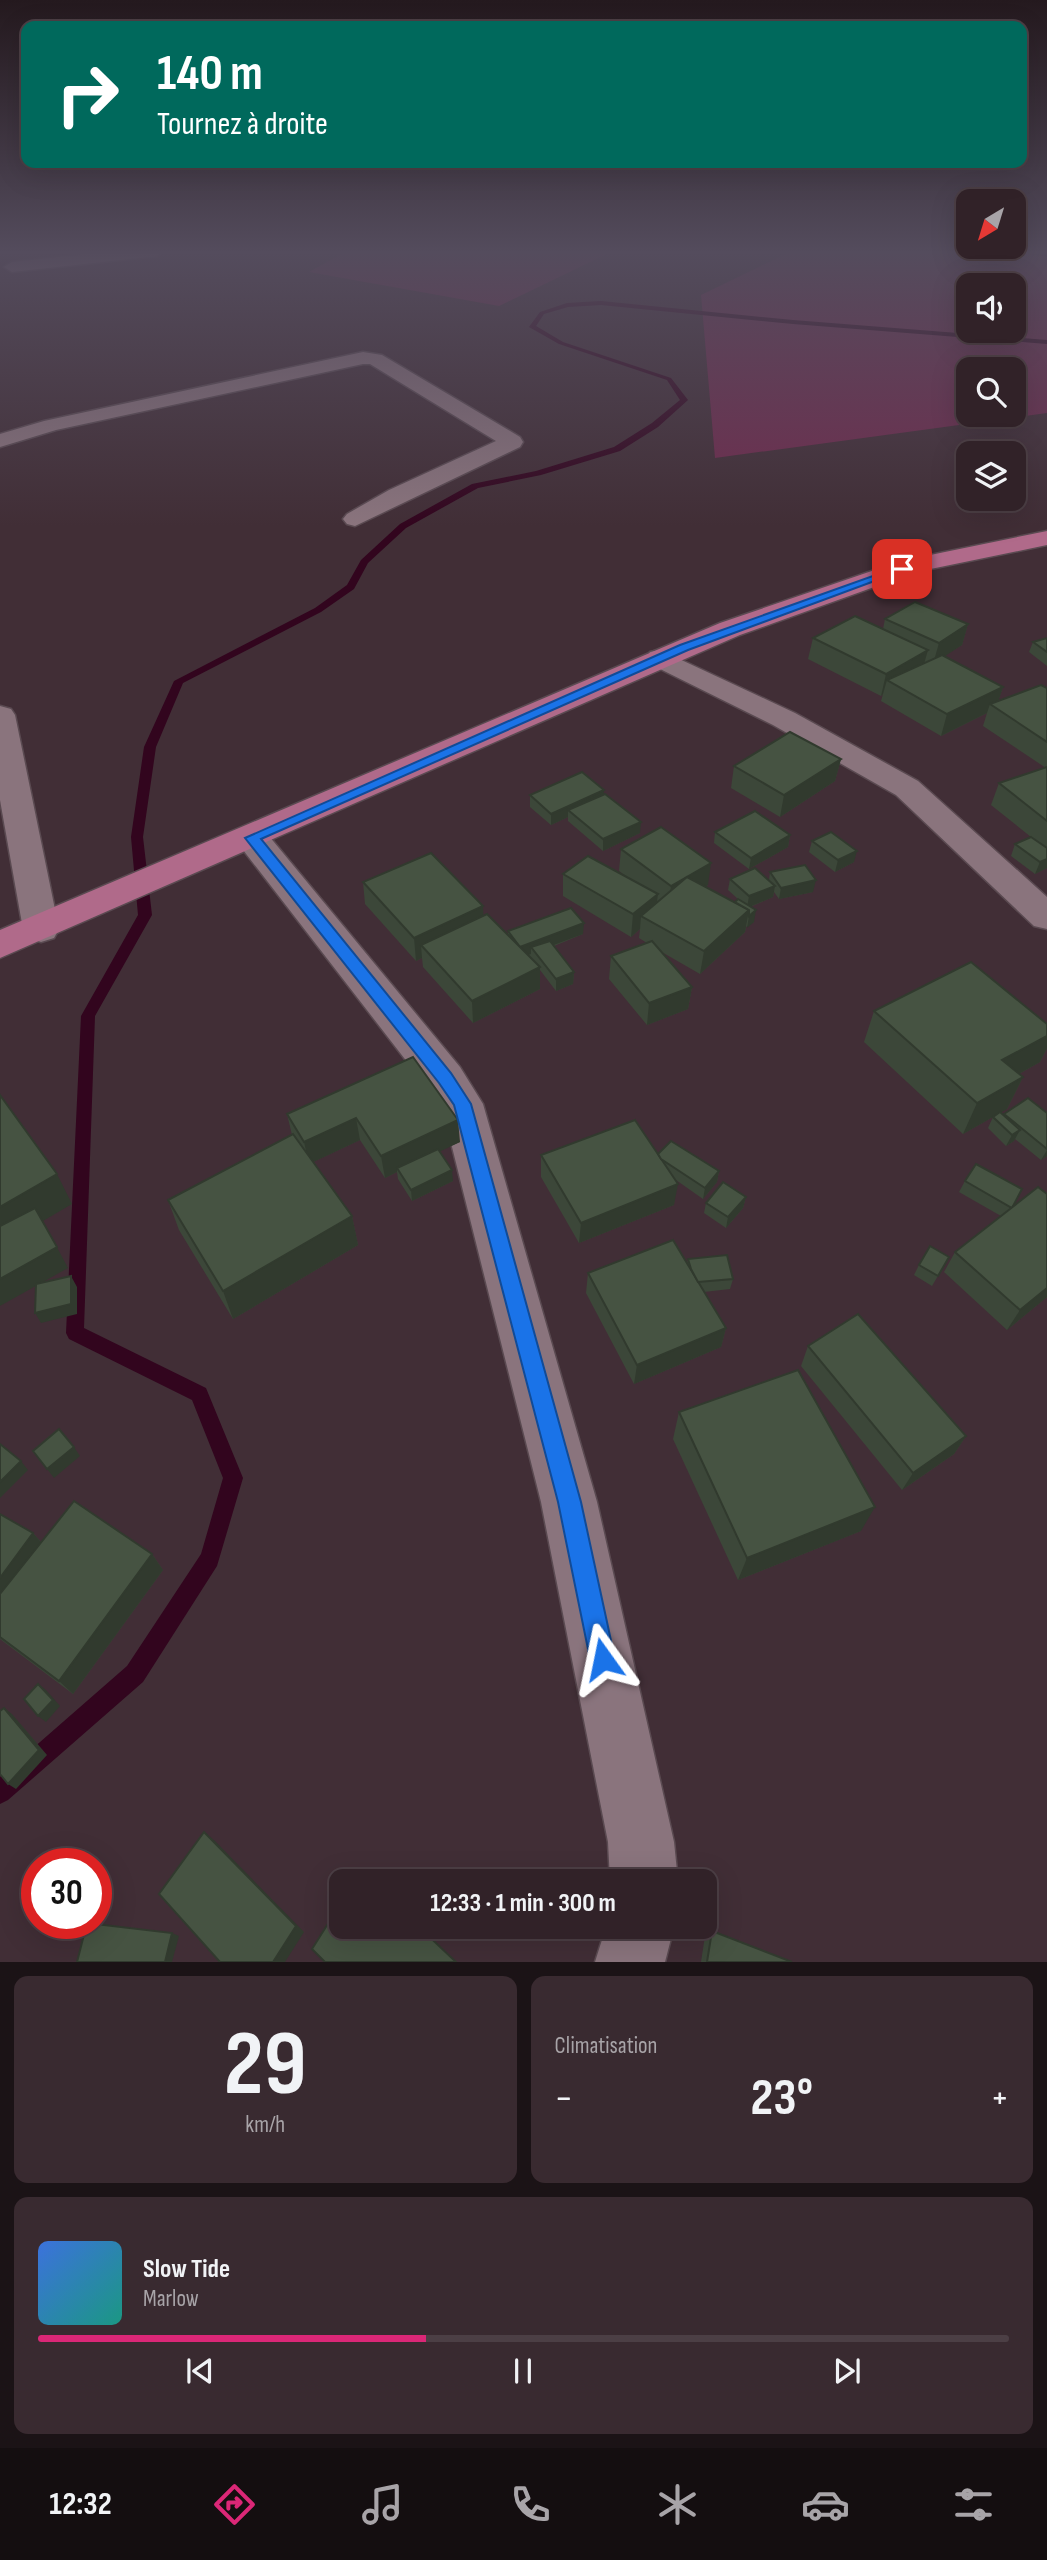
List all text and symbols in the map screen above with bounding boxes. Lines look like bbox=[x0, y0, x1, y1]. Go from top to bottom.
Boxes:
text: 140 m bbox=[157, 45, 263, 104]
icon: right bbox=[42, 49, 133, 140]
text: Tournez à droite bbox=[157, 105, 328, 144]
north arrow bbox=[956, 189, 1026, 259]
map controls bbox=[956, 189, 1026, 511]
button: sound bbox=[956, 273, 1026, 343]
button: search bbox=[956, 357, 1026, 427]
button: layers bbox=[956, 441, 1026, 511]
pin bbox=[872, 539, 932, 599]
icon: arrive bbox=[883, 550, 921, 588]
position arrow bbox=[566, 1622, 640, 1696]
speed limit sign: 30 bbox=[21, 1848, 112, 1939]
text: 12:33 · 1 min · 300 m bbox=[430, 1888, 616, 1919]
text: 29 bbox=[224, 2011, 307, 2120]
text: Climatisation bbox=[555, 2032, 657, 2060]
text: 23° bbox=[751, 2067, 813, 2130]
text: − bbox=[555, 2076, 573, 2121]
text: + bbox=[990, 2076, 1009, 2121]
text: km/h bbox=[245, 2111, 285, 2139]
text: Slow Tide bbox=[143, 2254, 230, 2285]
text: Marlow bbox=[143, 2285, 199, 2313]
icon: previous bbox=[181, 2352, 219, 2390]
icon: pause bbox=[504, 2352, 542, 2390]
icon: next bbox=[828, 2352, 866, 2390]
icon: directions bbox=[210, 2480, 259, 2529]
icon: music bbox=[358, 2480, 407, 2529]
icon: phone bbox=[506, 2480, 555, 2529]
icon: climate bbox=[653, 2480, 702, 2529]
icon: car bbox=[801, 2480, 850, 2529]
icon: filters bbox=[949, 2480, 998, 2529]
text: 12:32 bbox=[49, 2485, 112, 2524]

